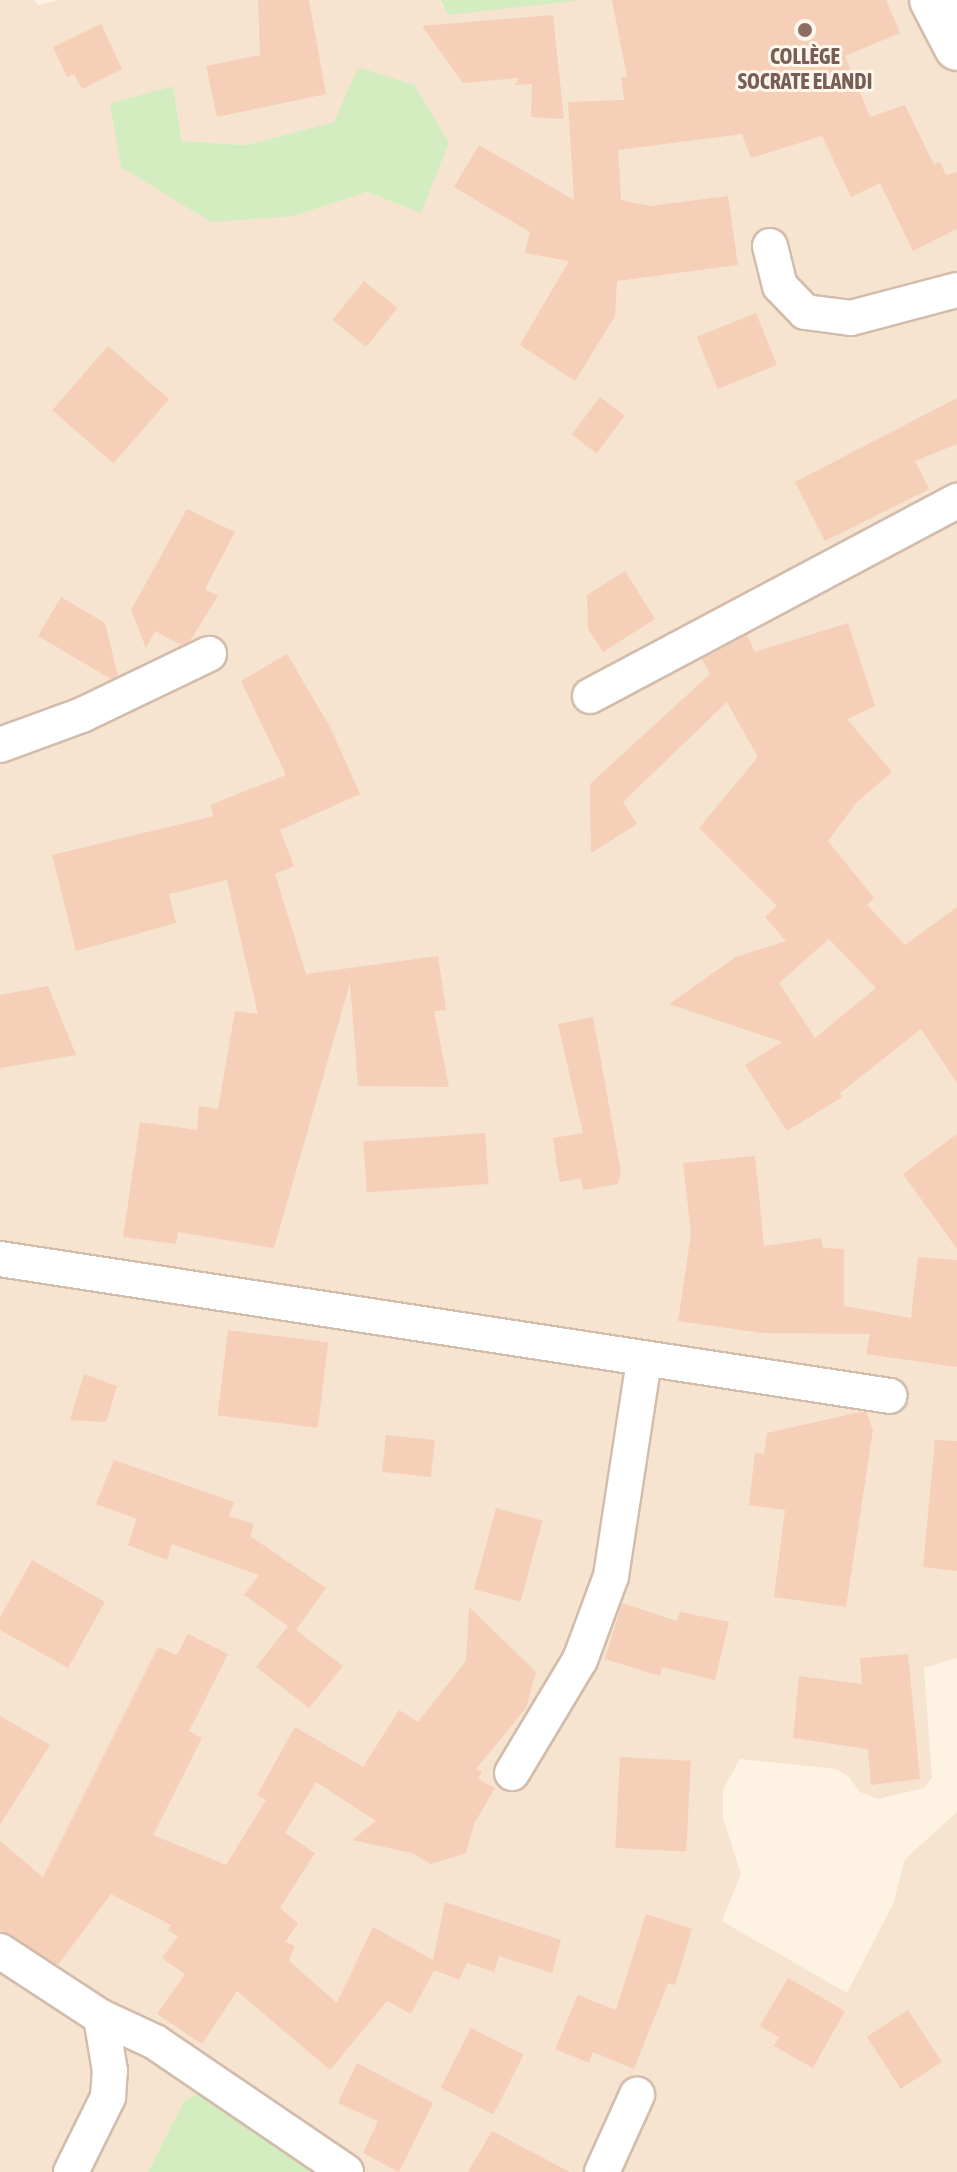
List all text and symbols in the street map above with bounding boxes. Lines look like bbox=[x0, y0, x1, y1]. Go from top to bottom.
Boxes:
marker: COLLÈGE SOCRATE ELANDI bbox=[796, 21, 814, 39]
place label: COLLÈGE SOCRATE ELANDI bbox=[738, 43, 872, 94]

